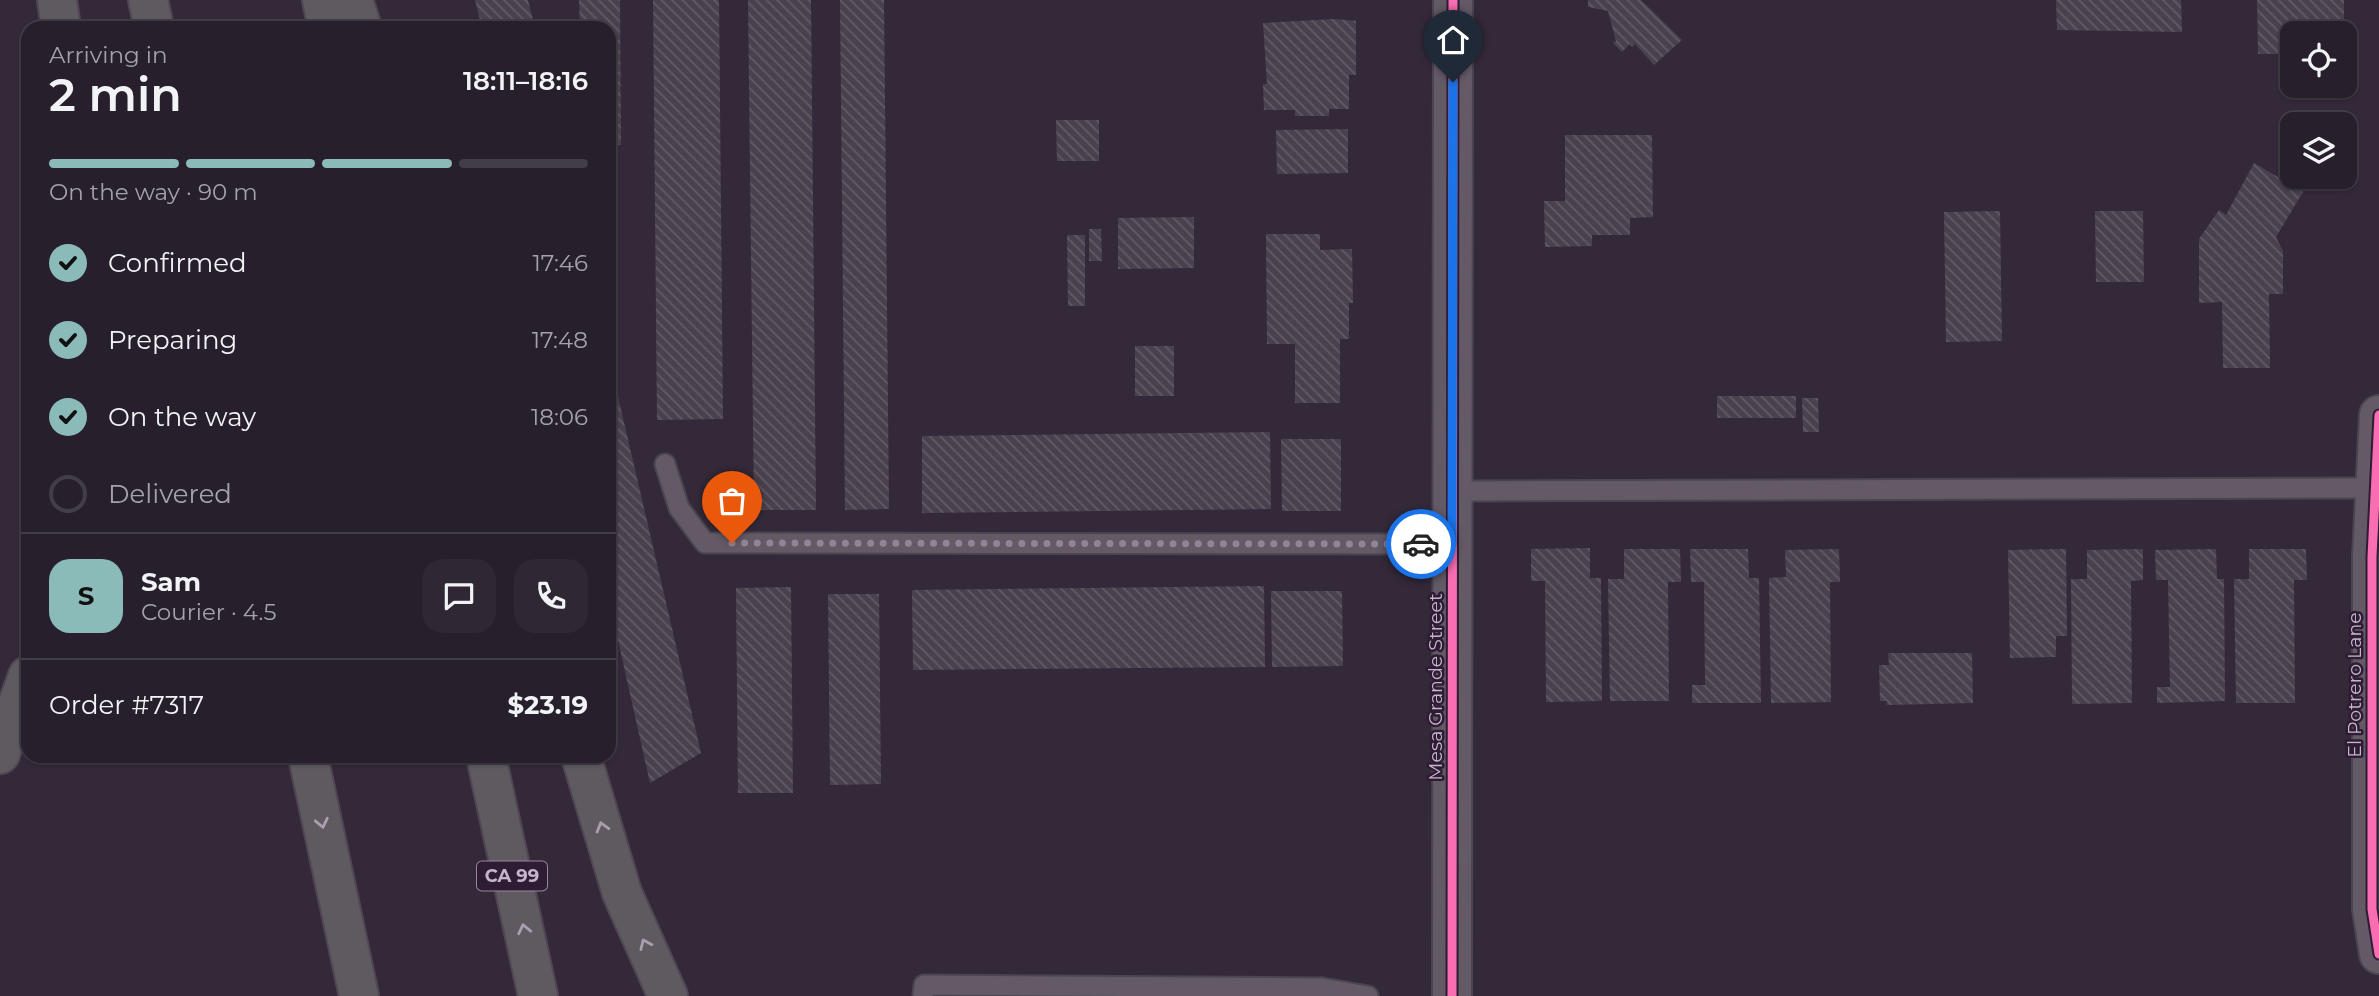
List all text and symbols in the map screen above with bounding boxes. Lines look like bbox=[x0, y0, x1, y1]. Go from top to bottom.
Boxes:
pin bbox=[1423, 10, 1483, 82]
icon: home bbox=[1434, 21, 1472, 59]
map controls bbox=[2280, 21, 2357, 189]
button: locate bbox=[2280, 21, 2357, 98]
text: Arriving in bbox=[49, 41, 168, 69]
text: 18:11–18:16 bbox=[463, 65, 588, 97]
text: 2 min bbox=[49, 66, 182, 123]
button: layers bbox=[2280, 112, 2357, 189]
text: On the way · 90 m bbox=[49, 178, 258, 206]
icon: check bbox=[49, 244, 87, 282]
text: Confirmed bbox=[108, 247, 247, 279]
text: 17:46 bbox=[533, 249, 588, 277]
icon: check bbox=[49, 321, 87, 359]
text: Preparing bbox=[108, 324, 237, 356]
text: 17:48 bbox=[532, 326, 588, 354]
icon: check bbox=[49, 398, 87, 436]
text: On the way bbox=[108, 401, 256, 433]
text: 18:06 bbox=[531, 403, 588, 431]
pin bbox=[702, 471, 762, 543]
text: Delivered bbox=[108, 478, 232, 510]
icon: bag bbox=[713, 482, 751, 520]
courier bbox=[1386, 509, 1456, 579]
icon: car bbox=[1402, 525, 1440, 563]
button: chat bbox=[422, 559, 496, 633]
button: phone bbox=[514, 559, 588, 633]
text: Sam bbox=[141, 566, 201, 598]
text: S bbox=[78, 580, 94, 612]
street label: Mesa Grande Street bbox=[1424, 593, 1447, 781]
text: Courier · 4.5 bbox=[141, 598, 276, 626]
street label: El Potrero Lane bbox=[2343, 612, 2366, 758]
text: Order #7317 bbox=[49, 689, 204, 721]
text: $23.19 bbox=[508, 689, 588, 721]
one-way arrow bbox=[314, 817, 329, 829]
one-way arrow bbox=[596, 821, 611, 833]
road number: CA 99 bbox=[477, 862, 547, 890]
one-way arrow bbox=[517, 923, 532, 935]
one-way arrow bbox=[639, 939, 653, 951]

